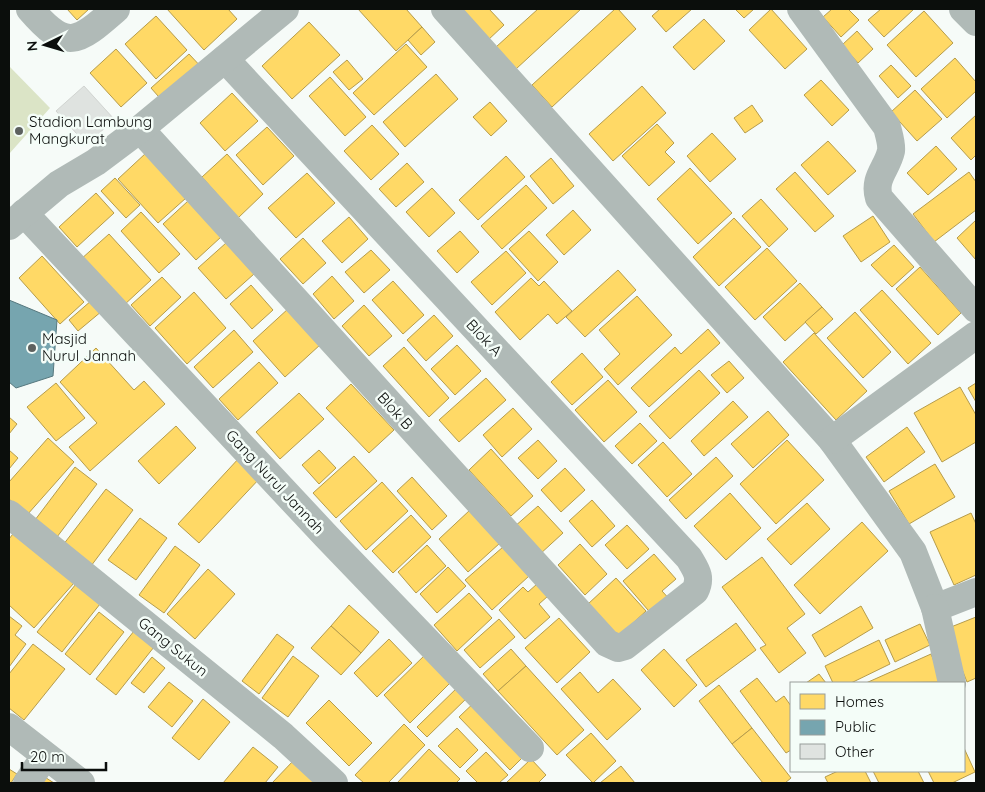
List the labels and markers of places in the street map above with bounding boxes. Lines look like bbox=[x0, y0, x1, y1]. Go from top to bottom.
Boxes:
place label: Stadion Lambung Mangkurat bbox=[29, 112, 152, 148]
marker: Stadion Lambung Mangkurat bbox=[13, 125, 25, 137]
place label: Masjid Nurul Jannah bbox=[42, 329, 136, 365]
marker: Masjid Nurul Jannah bbox=[26, 342, 38, 354]

